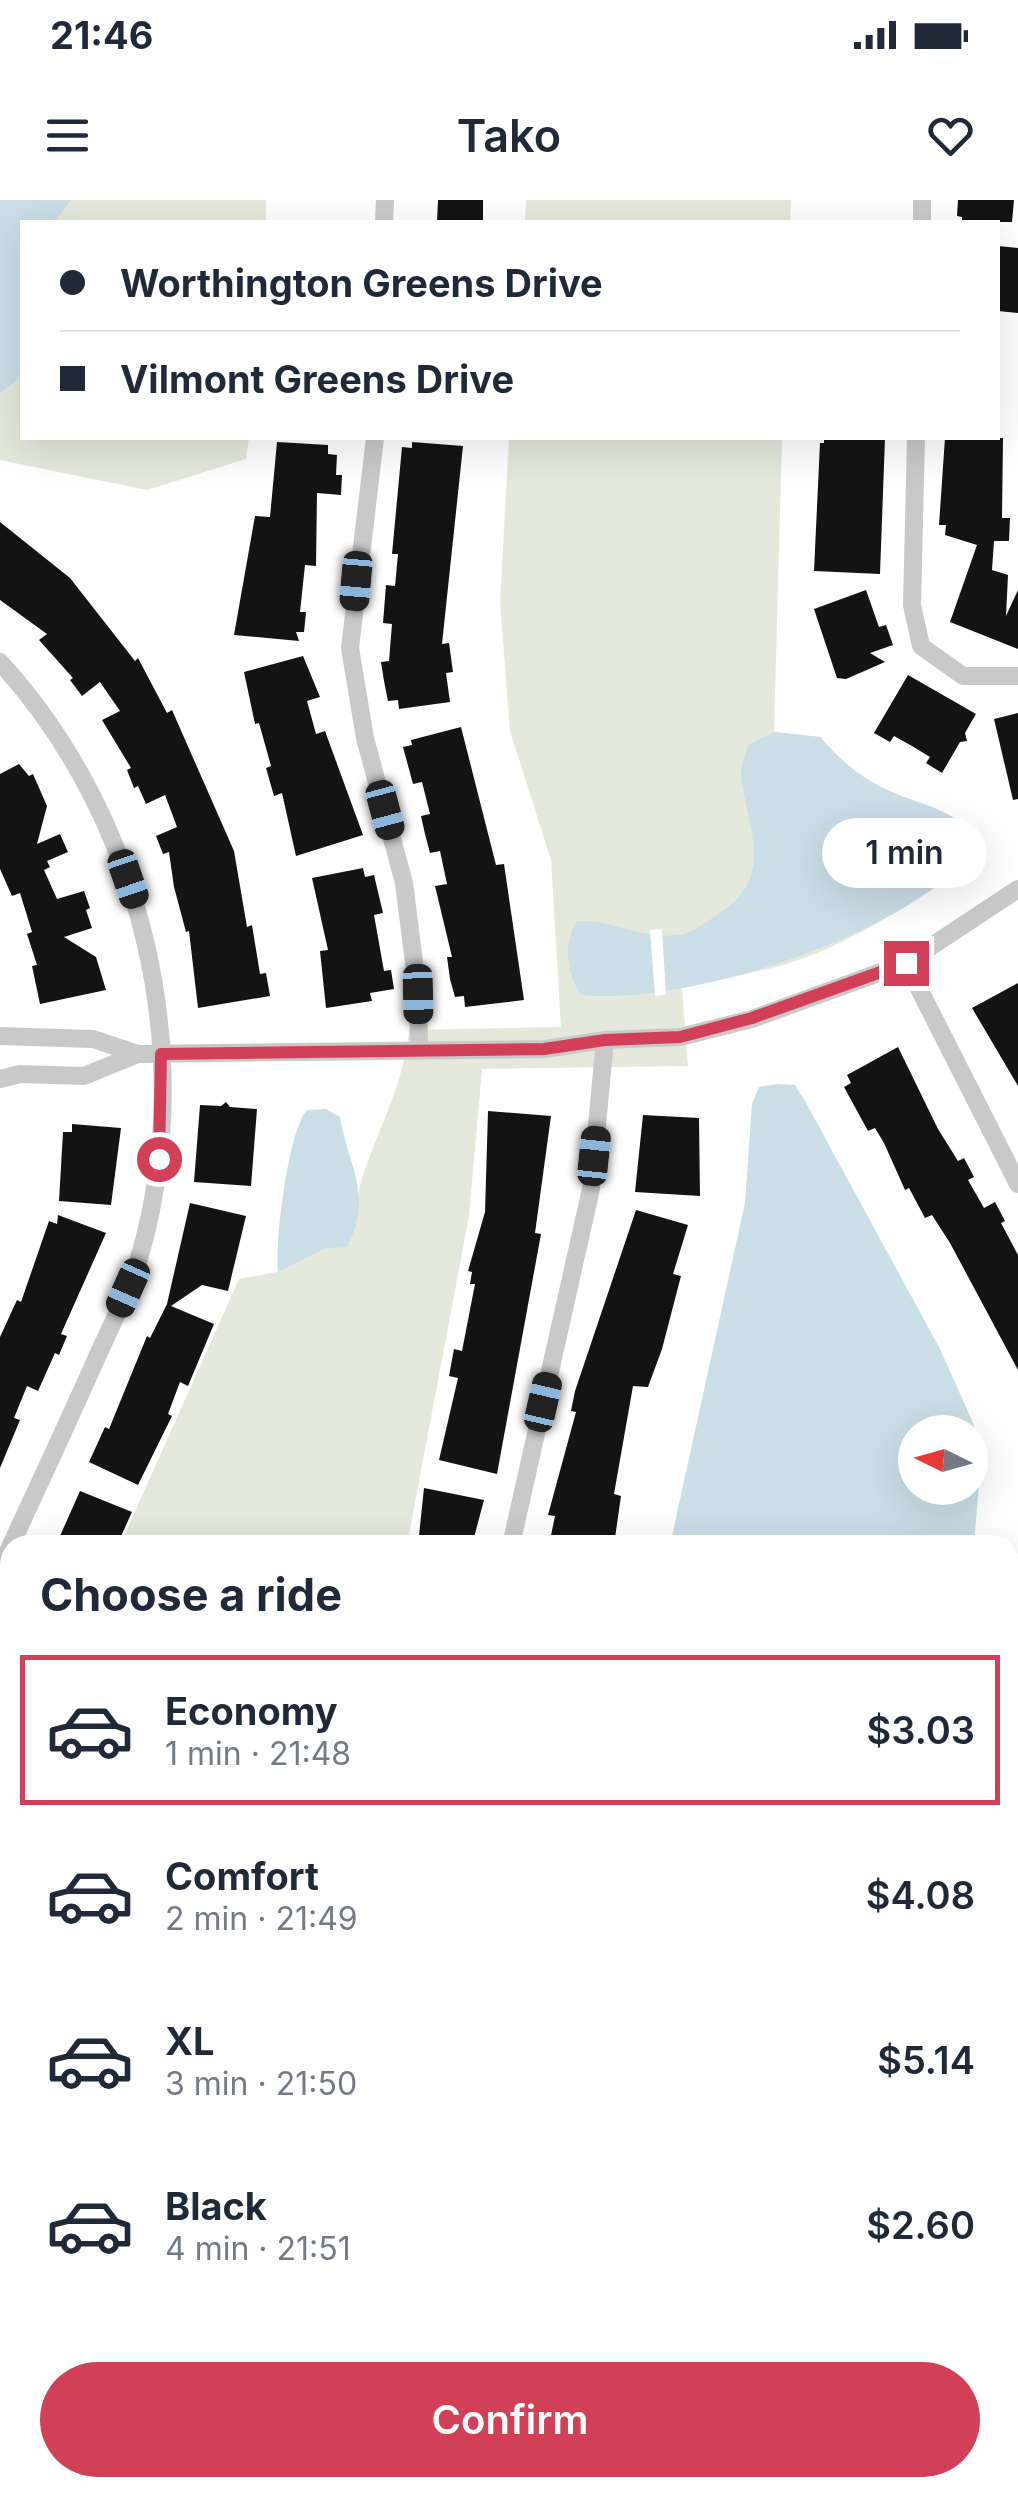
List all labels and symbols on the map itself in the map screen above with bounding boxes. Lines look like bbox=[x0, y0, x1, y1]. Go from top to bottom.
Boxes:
car bbox=[338, 550, 374, 612]
car bbox=[363, 777, 407, 843]
callout: 1 min bbox=[824, 818, 988, 888]
car bbox=[104, 846, 152, 912]
route end bbox=[884, 941, 929, 986]
car bbox=[402, 964, 434, 1024]
car bbox=[576, 1125, 612, 1187]
route start bbox=[137, 1137, 182, 1182]
car bbox=[102, 1254, 154, 1322]
car bbox=[522, 1369, 564, 1435]
north arrow bbox=[898, 1415, 988, 1505]

